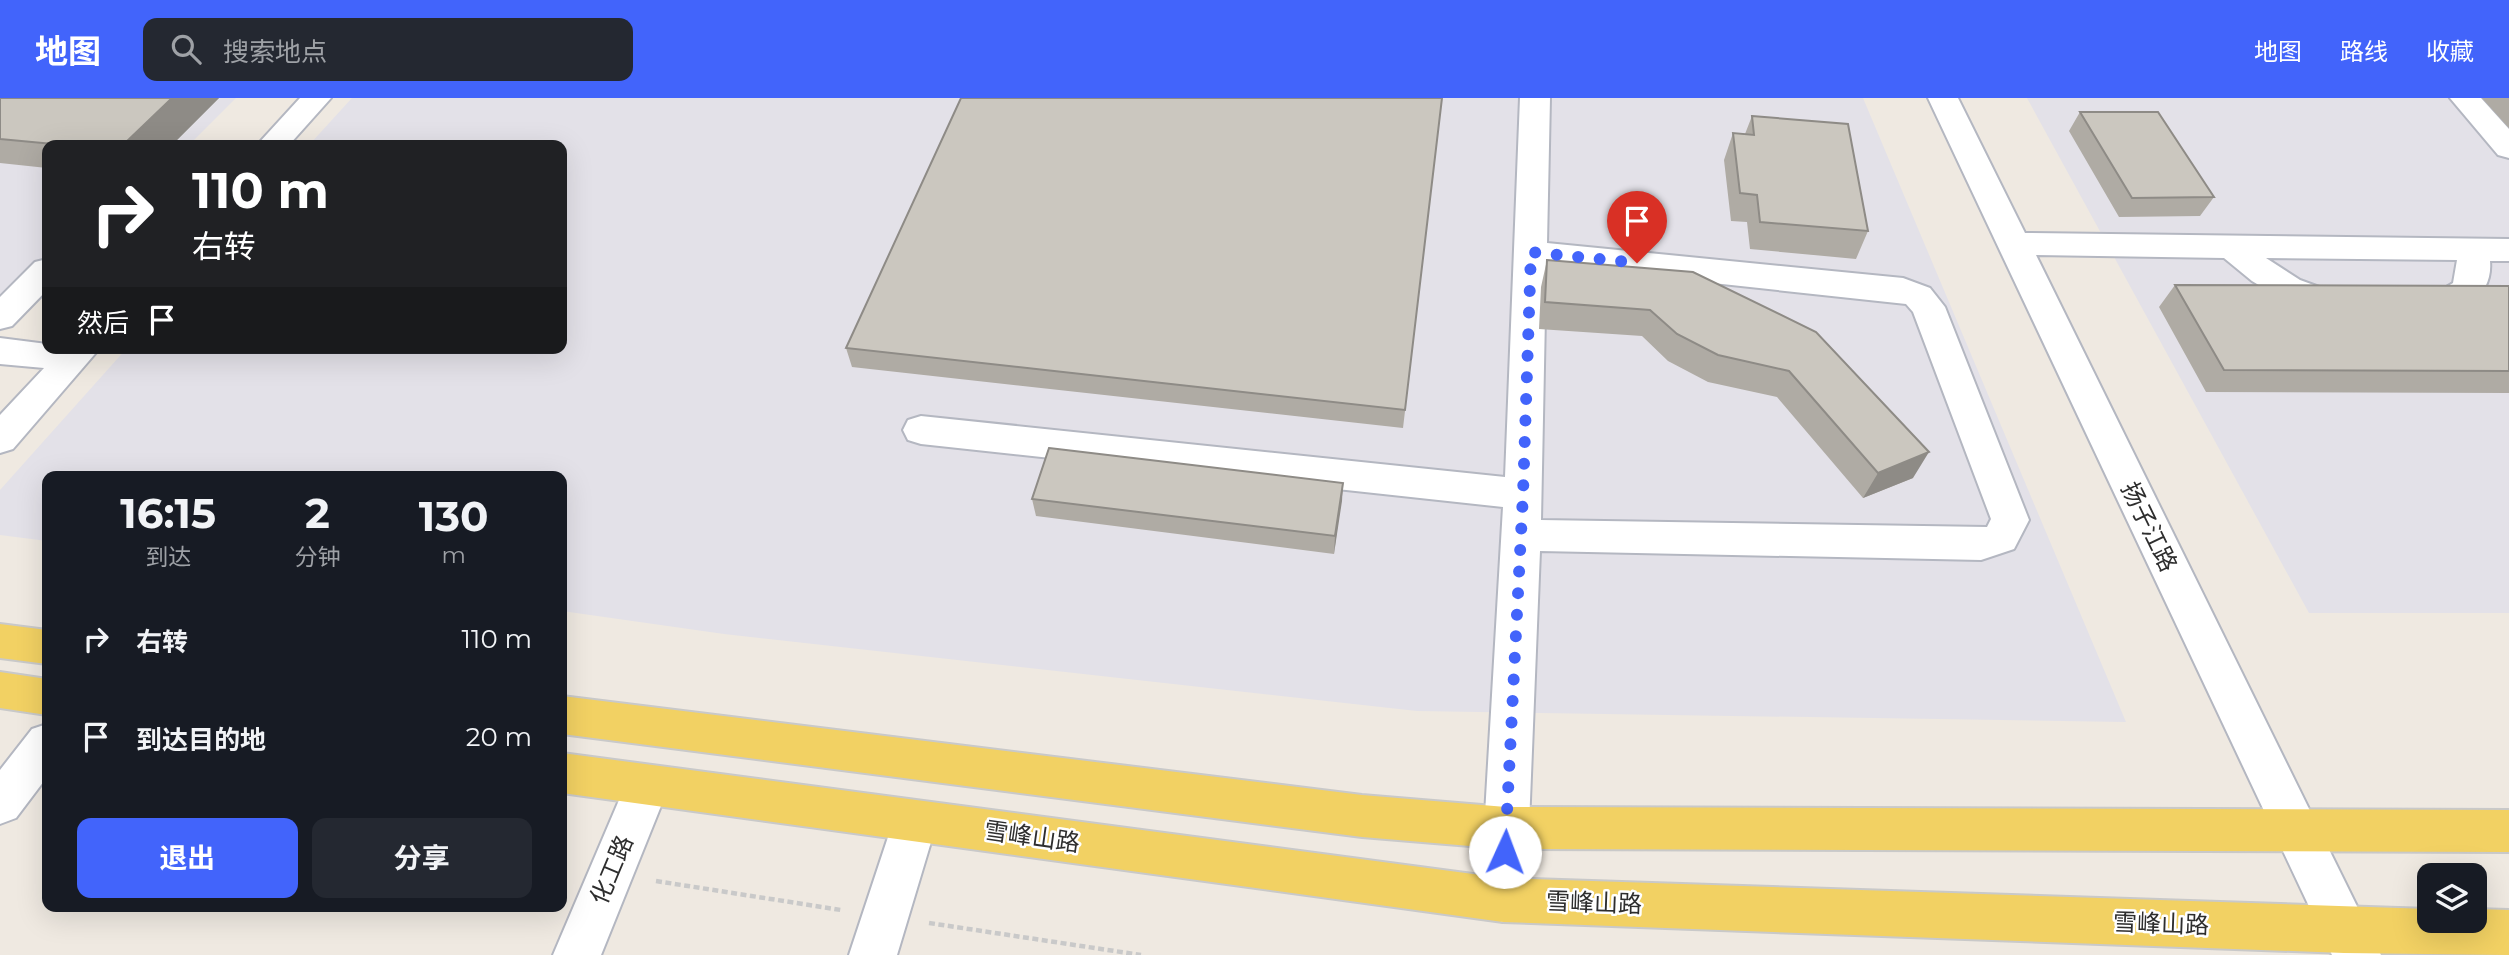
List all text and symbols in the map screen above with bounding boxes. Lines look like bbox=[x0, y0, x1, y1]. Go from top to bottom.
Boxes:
search box bbox=[143, 18, 633, 81]
icon: search bbox=[167, 30, 205, 68]
text: 地图 bbox=[35, 31, 101, 71]
text: 搜索地点 bbox=[223, 36, 327, 68]
text: 地图 bbox=[2254, 37, 2302, 66]
text: 路线 bbox=[2340, 37, 2388, 66]
text: 收藏 bbox=[2426, 37, 2474, 66]
text: 110 m bbox=[192, 161, 329, 220]
icon: right bbox=[77, 168, 168, 259]
pin bbox=[1607, 191, 1667, 263]
icon: arrive bbox=[1618, 202, 1656, 240]
text: 右转 bbox=[192, 227, 256, 266]
icon: arrive bbox=[143, 301, 181, 339]
text: 然后 bbox=[77, 307, 129, 339]
street label: 扬子江路 bbox=[2115, 477, 2184, 576]
text: 16:15 bbox=[120, 487, 216, 539]
text: 2 bbox=[305, 487, 330, 539]
text: 130 bbox=[419, 490, 489, 542]
text: m bbox=[441, 541, 466, 569]
text: 到达 bbox=[145, 543, 191, 571]
text: 分钟 bbox=[294, 543, 340, 571]
icon: right bbox=[77, 620, 115, 658]
text: 110 m bbox=[462, 623, 532, 655]
text: 右转 bbox=[136, 626, 188, 658]
icon: arrive bbox=[77, 718, 115, 756]
text: 20 m bbox=[466, 721, 532, 753]
text: 到达目的地 bbox=[136, 724, 266, 756]
street label: 雪峰山路 bbox=[983, 815, 1082, 858]
position arrow bbox=[1468, 815, 1542, 889]
button: 退出 bbox=[77, 818, 298, 898]
button: 分享 bbox=[312, 818, 532, 898]
street label: 化工路 bbox=[584, 831, 639, 909]
map controls bbox=[2417, 863, 2487, 933]
button: layers bbox=[2417, 863, 2487, 933]
street label: 雪峰山路 bbox=[1546, 886, 1642, 919]
street label: 雪峰山路 bbox=[2113, 907, 2209, 940]

